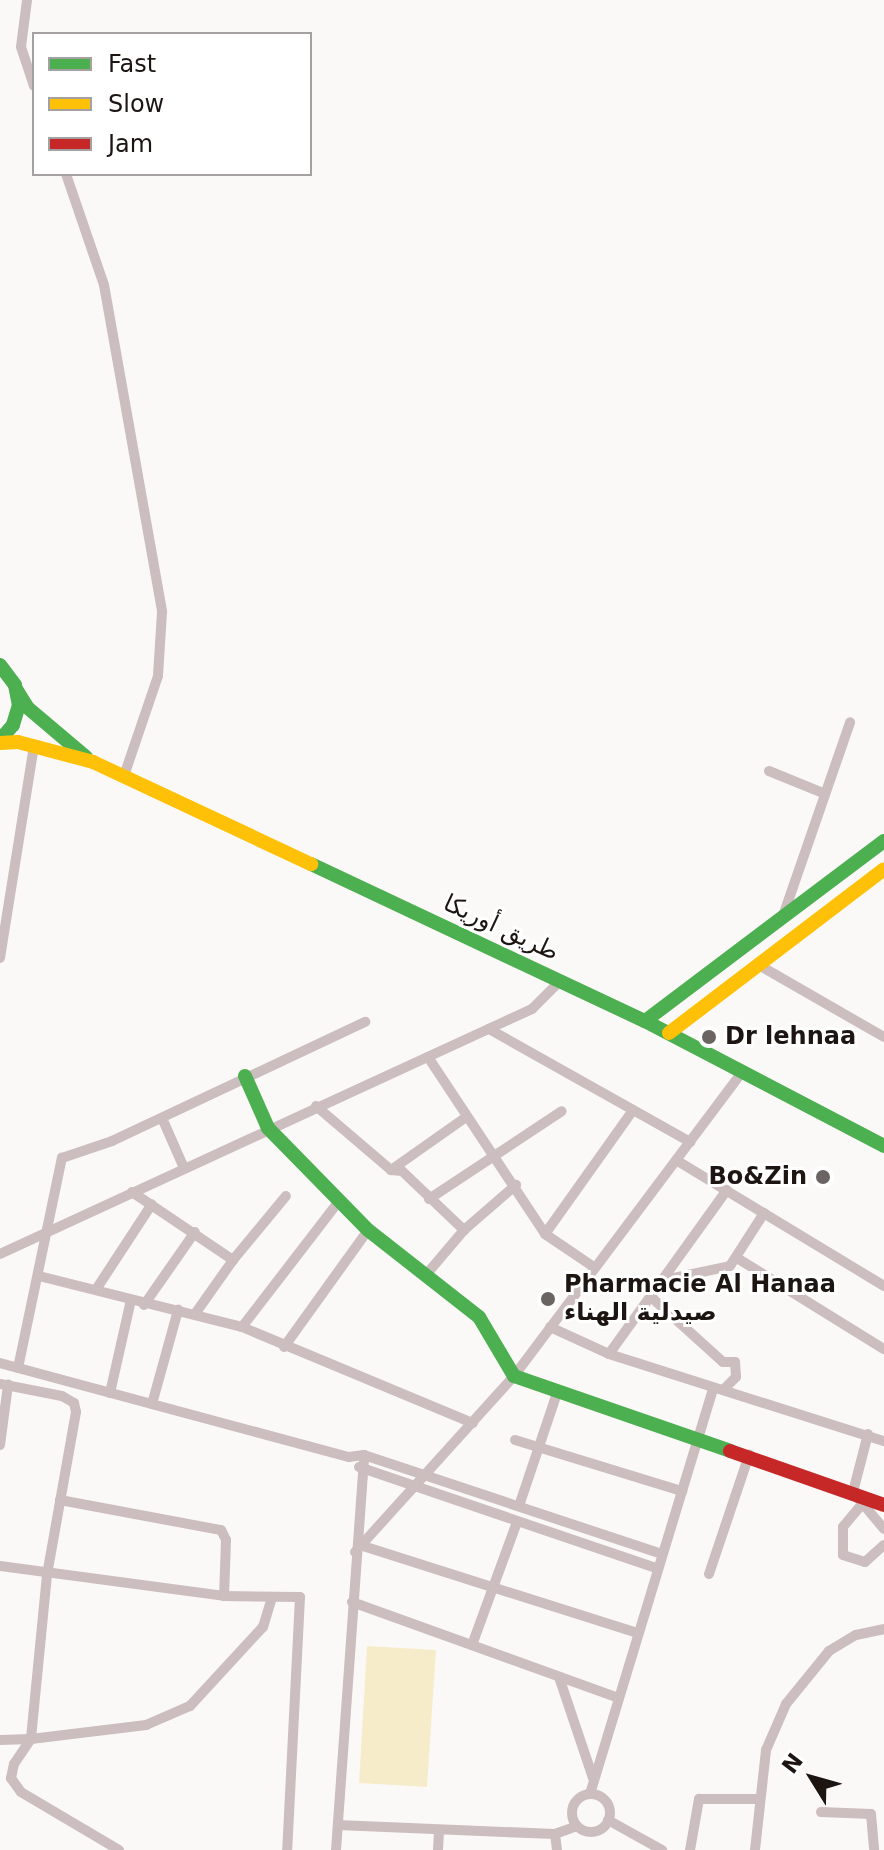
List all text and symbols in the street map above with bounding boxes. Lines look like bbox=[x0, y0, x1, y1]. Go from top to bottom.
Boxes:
legend bbox=[32, 32, 312, 176]
text: Fast bbox=[108, 50, 156, 78]
text: Slow bbox=[108, 90, 164, 118]
text: Jam bbox=[108, 130, 153, 158]
street label: طريق أوريكا bbox=[439, 889, 563, 967]
place label: Dr lehnaa bbox=[725, 1023, 856, 1051]
marker: Dr lehnaa bbox=[700, 1028, 718, 1046]
place label: Bo&Zin bbox=[709, 1163, 807, 1191]
marker: Bo&Zin bbox=[814, 1168, 832, 1186]
place label: Pharmacie Al Hanaa صيدلية الهناء bbox=[564, 1271, 836, 1327]
marker: Pharmacie Al Hanaa صيدلية الهناء bbox=[539, 1290, 557, 1308]
north arrow bbox=[772, 1738, 852, 1818]
text: N bbox=[777, 1748, 808, 1778]

